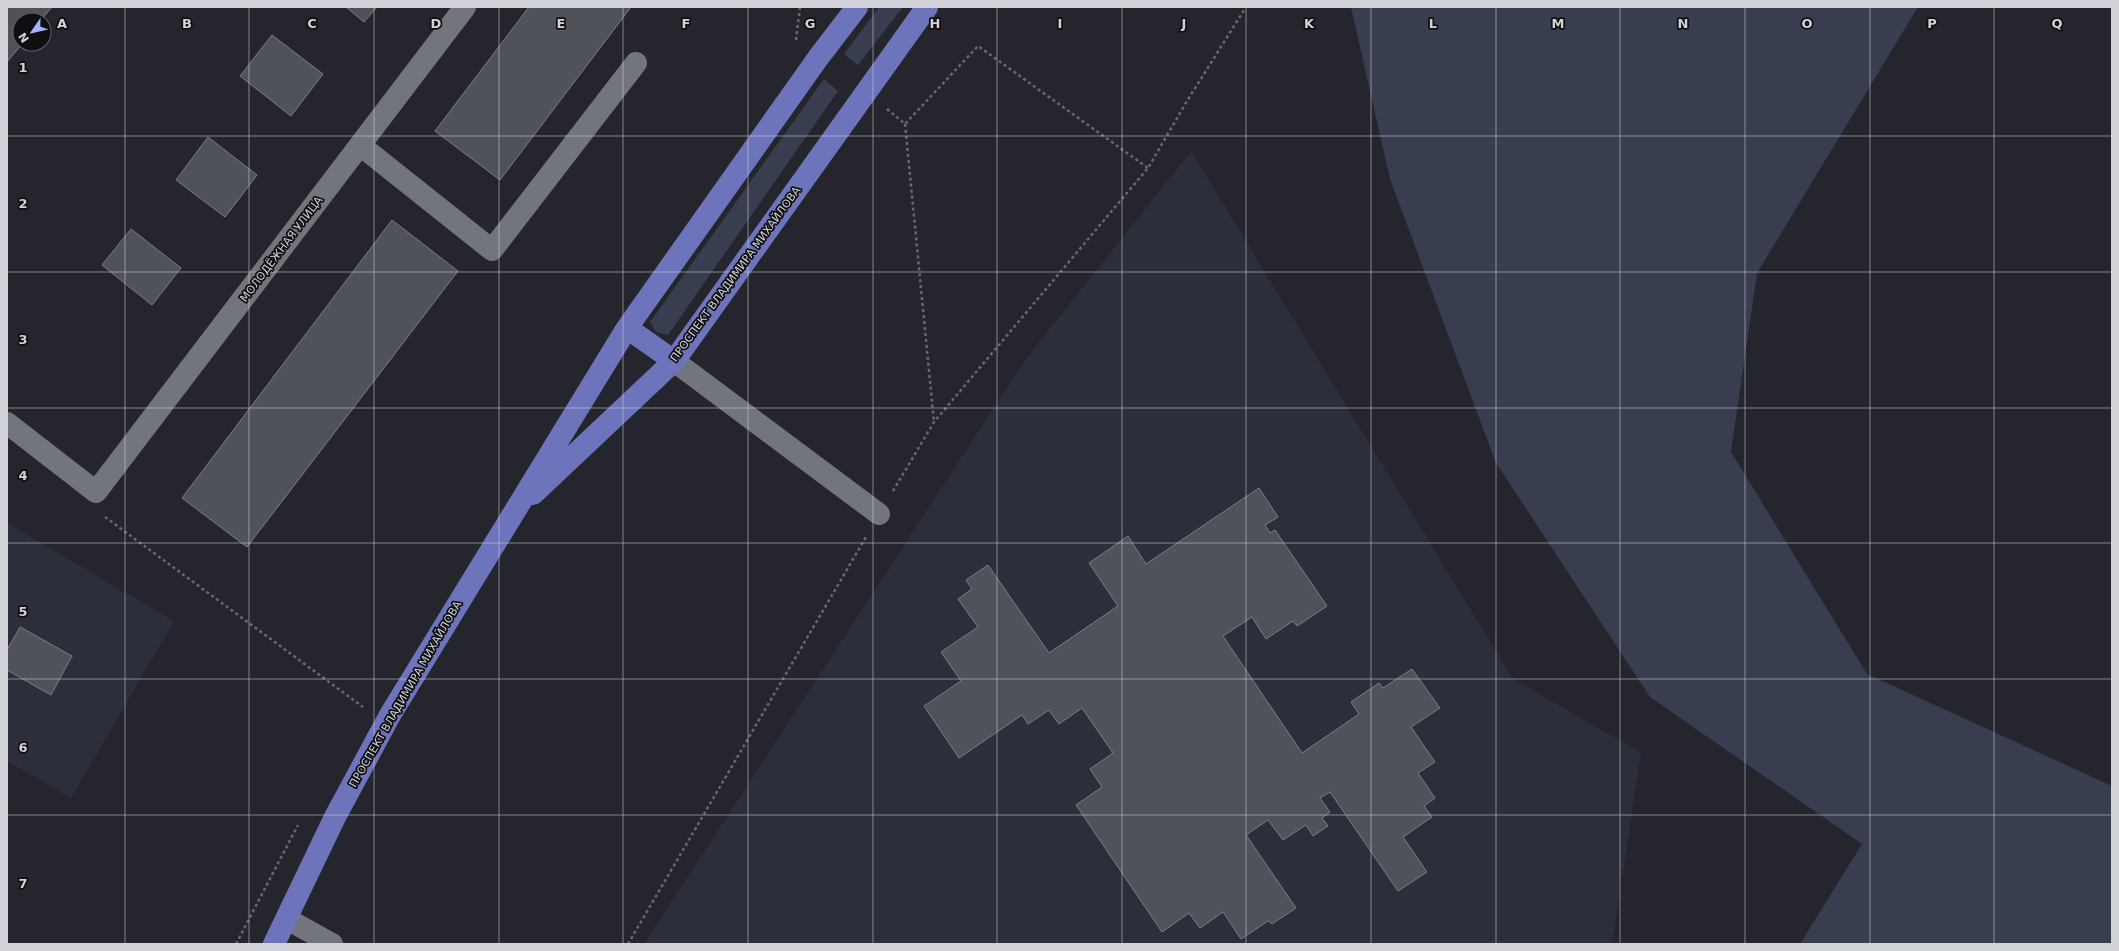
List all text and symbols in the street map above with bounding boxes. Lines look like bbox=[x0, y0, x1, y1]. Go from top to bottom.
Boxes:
north arrow bbox=[12, 12, 52, 52]
text: A bbox=[57, 16, 67, 31]
text: B bbox=[182, 16, 192, 31]
text: C bbox=[307, 16, 317, 31]
text: D bbox=[431, 16, 442, 31]
text: E bbox=[557, 16, 565, 31]
text: F bbox=[682, 16, 690, 31]
text: G bbox=[805, 16, 815, 31]
text: H bbox=[930, 16, 940, 31]
text: I bbox=[1058, 16, 1062, 31]
text: J bbox=[1181, 16, 1186, 31]
text: K bbox=[1304, 16, 1315, 31]
text: L bbox=[1429, 16, 1437, 31]
text: M bbox=[1552, 16, 1564, 31]
text: N bbox=[1678, 16, 1688, 31]
text: O bbox=[1801, 16, 1813, 31]
text: P bbox=[1927, 16, 1937, 31]
text: Q bbox=[2051, 16, 2063, 31]
text: N bbox=[16, 30, 32, 45]
text: 1 bbox=[18, 60, 28, 75]
street label: ПРОСПЕКТ ВЛАДИМИРА МИХАЙЛОВА bbox=[668, 184, 804, 364]
street label: МОЛОДЁЖНАЯ УЛИЦА bbox=[237, 194, 326, 305]
text: 2 bbox=[18, 196, 28, 211]
text: 3 bbox=[18, 332, 28, 347]
text: 4 bbox=[18, 468, 28, 483]
street label: ПРОСПЕКТ ВЛАДИМИРА МИХАЙЛОВА bbox=[347, 598, 465, 790]
text: 5 bbox=[18, 604, 28, 619]
text: 6 bbox=[18, 740, 28, 755]
text: 7 bbox=[18, 876, 28, 891]

